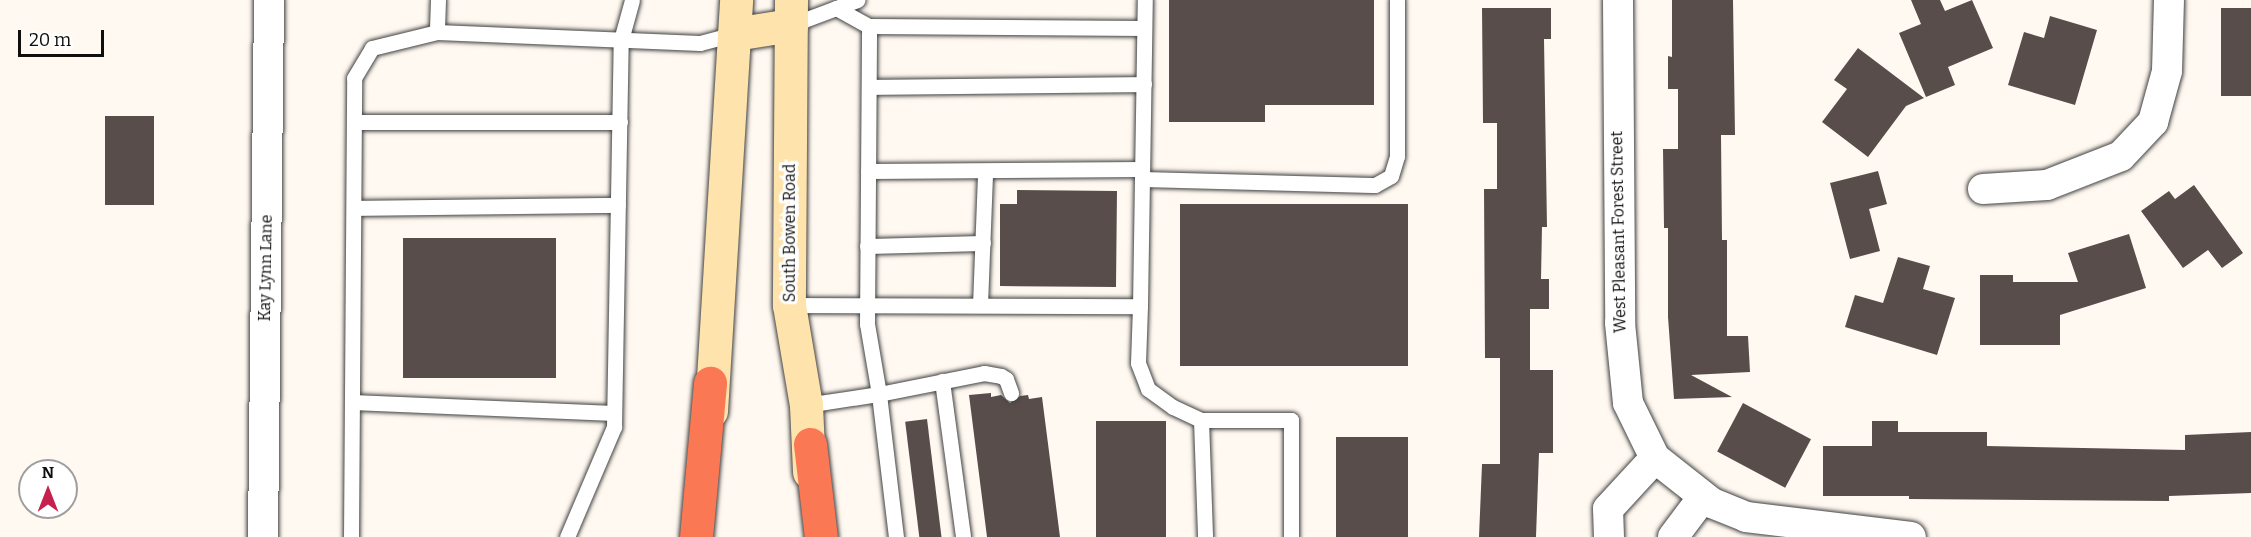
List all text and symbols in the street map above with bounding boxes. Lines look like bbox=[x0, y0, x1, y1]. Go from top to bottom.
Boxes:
scale bar bbox=[21, 18, 106, 56]
text: 20 m bbox=[29, 29, 71, 51]
street label: West Pleasant Forest Street bbox=[1608, 131, 1630, 333]
street label: South Bowen Road bbox=[780, 164, 800, 302]
street label: Kay Lynn Lane bbox=[255, 214, 277, 322]
north arrow bbox=[18, 459, 78, 519]
text: N bbox=[42, 463, 54, 482]

